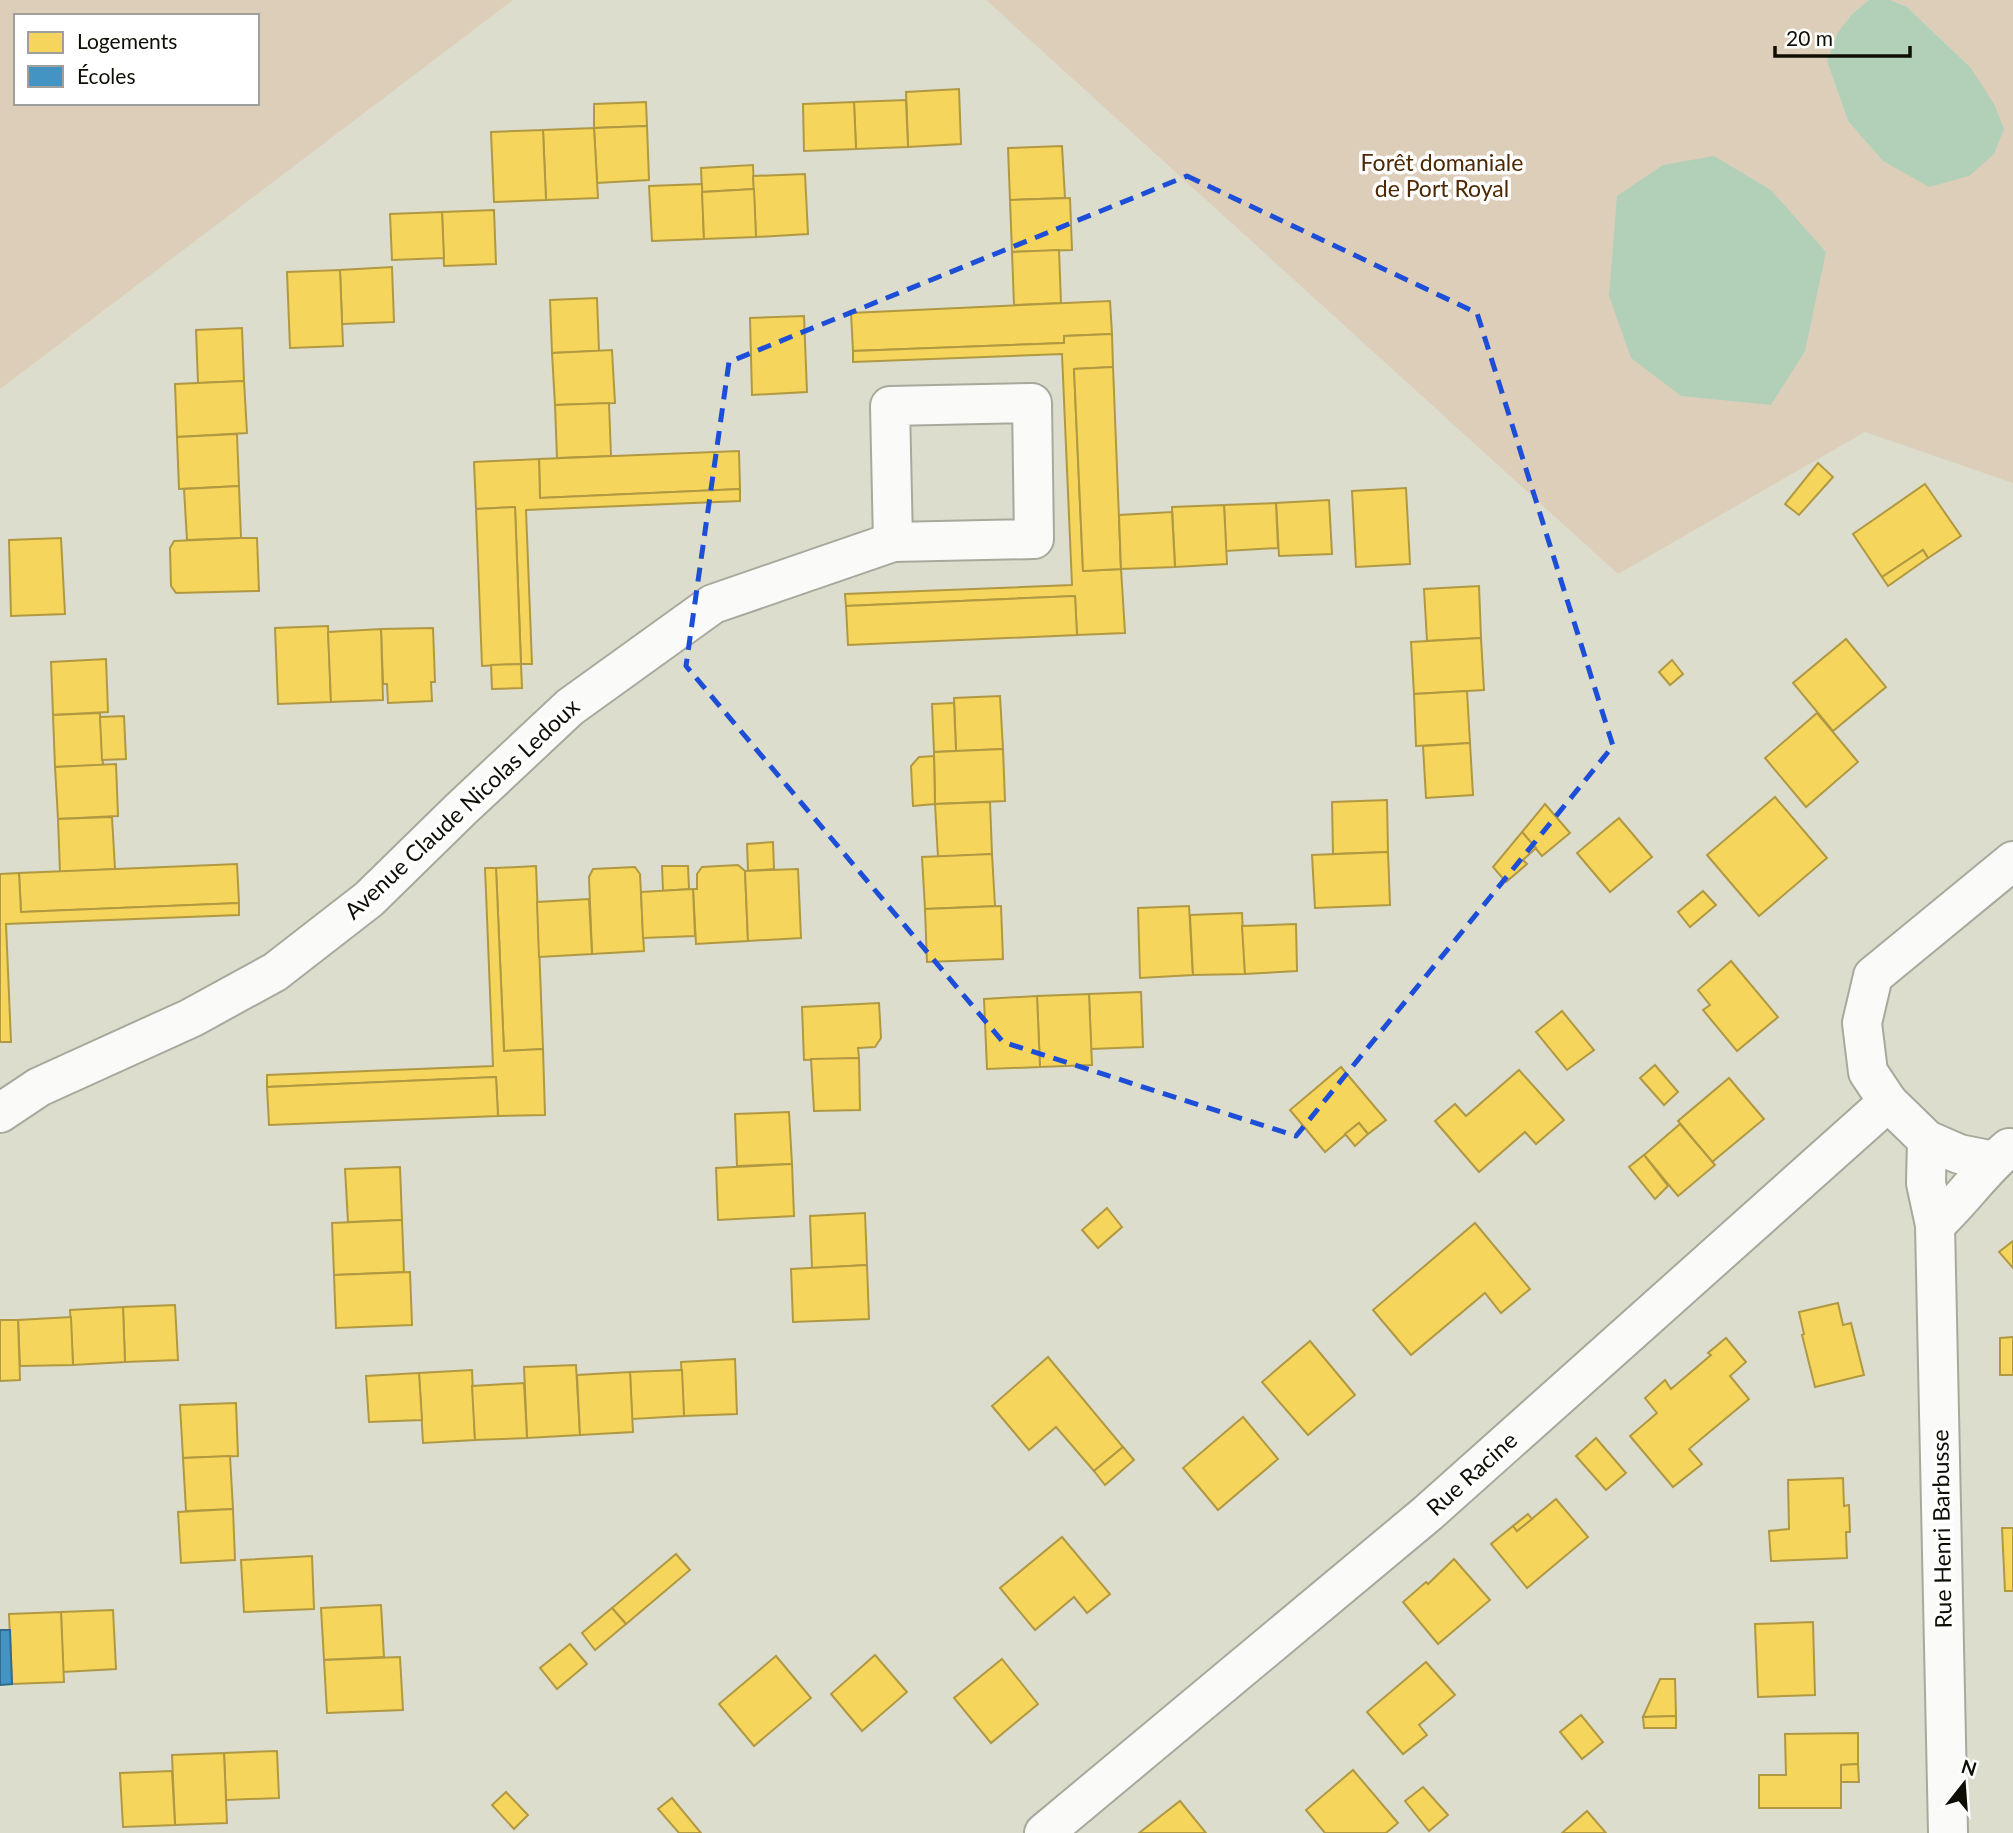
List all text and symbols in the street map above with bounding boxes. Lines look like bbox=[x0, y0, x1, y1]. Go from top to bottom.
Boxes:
legend bbox=[14, 14, 259, 105]
scale bar bbox=[1775, 14, 1910, 58]
text: 20 m bbox=[1786, 25, 1833, 50]
text: Logements bbox=[77, 28, 177, 53]
text: Écoles bbox=[77, 63, 136, 88]
park label: Forêt domaniale de Port Royal bbox=[1361, 148, 1523, 202]
street label: Avenue Claude Nicolas Ledoux bbox=[338, 692, 585, 924]
street label: Rue Racine bbox=[1420, 1425, 1522, 1521]
street label: Rue Henri Barbusse bbox=[1925, 1429, 1957, 1629]
north arrow bbox=[1929, 1749, 1999, 1819]
text: N bbox=[1959, 1754, 1979, 1780]

